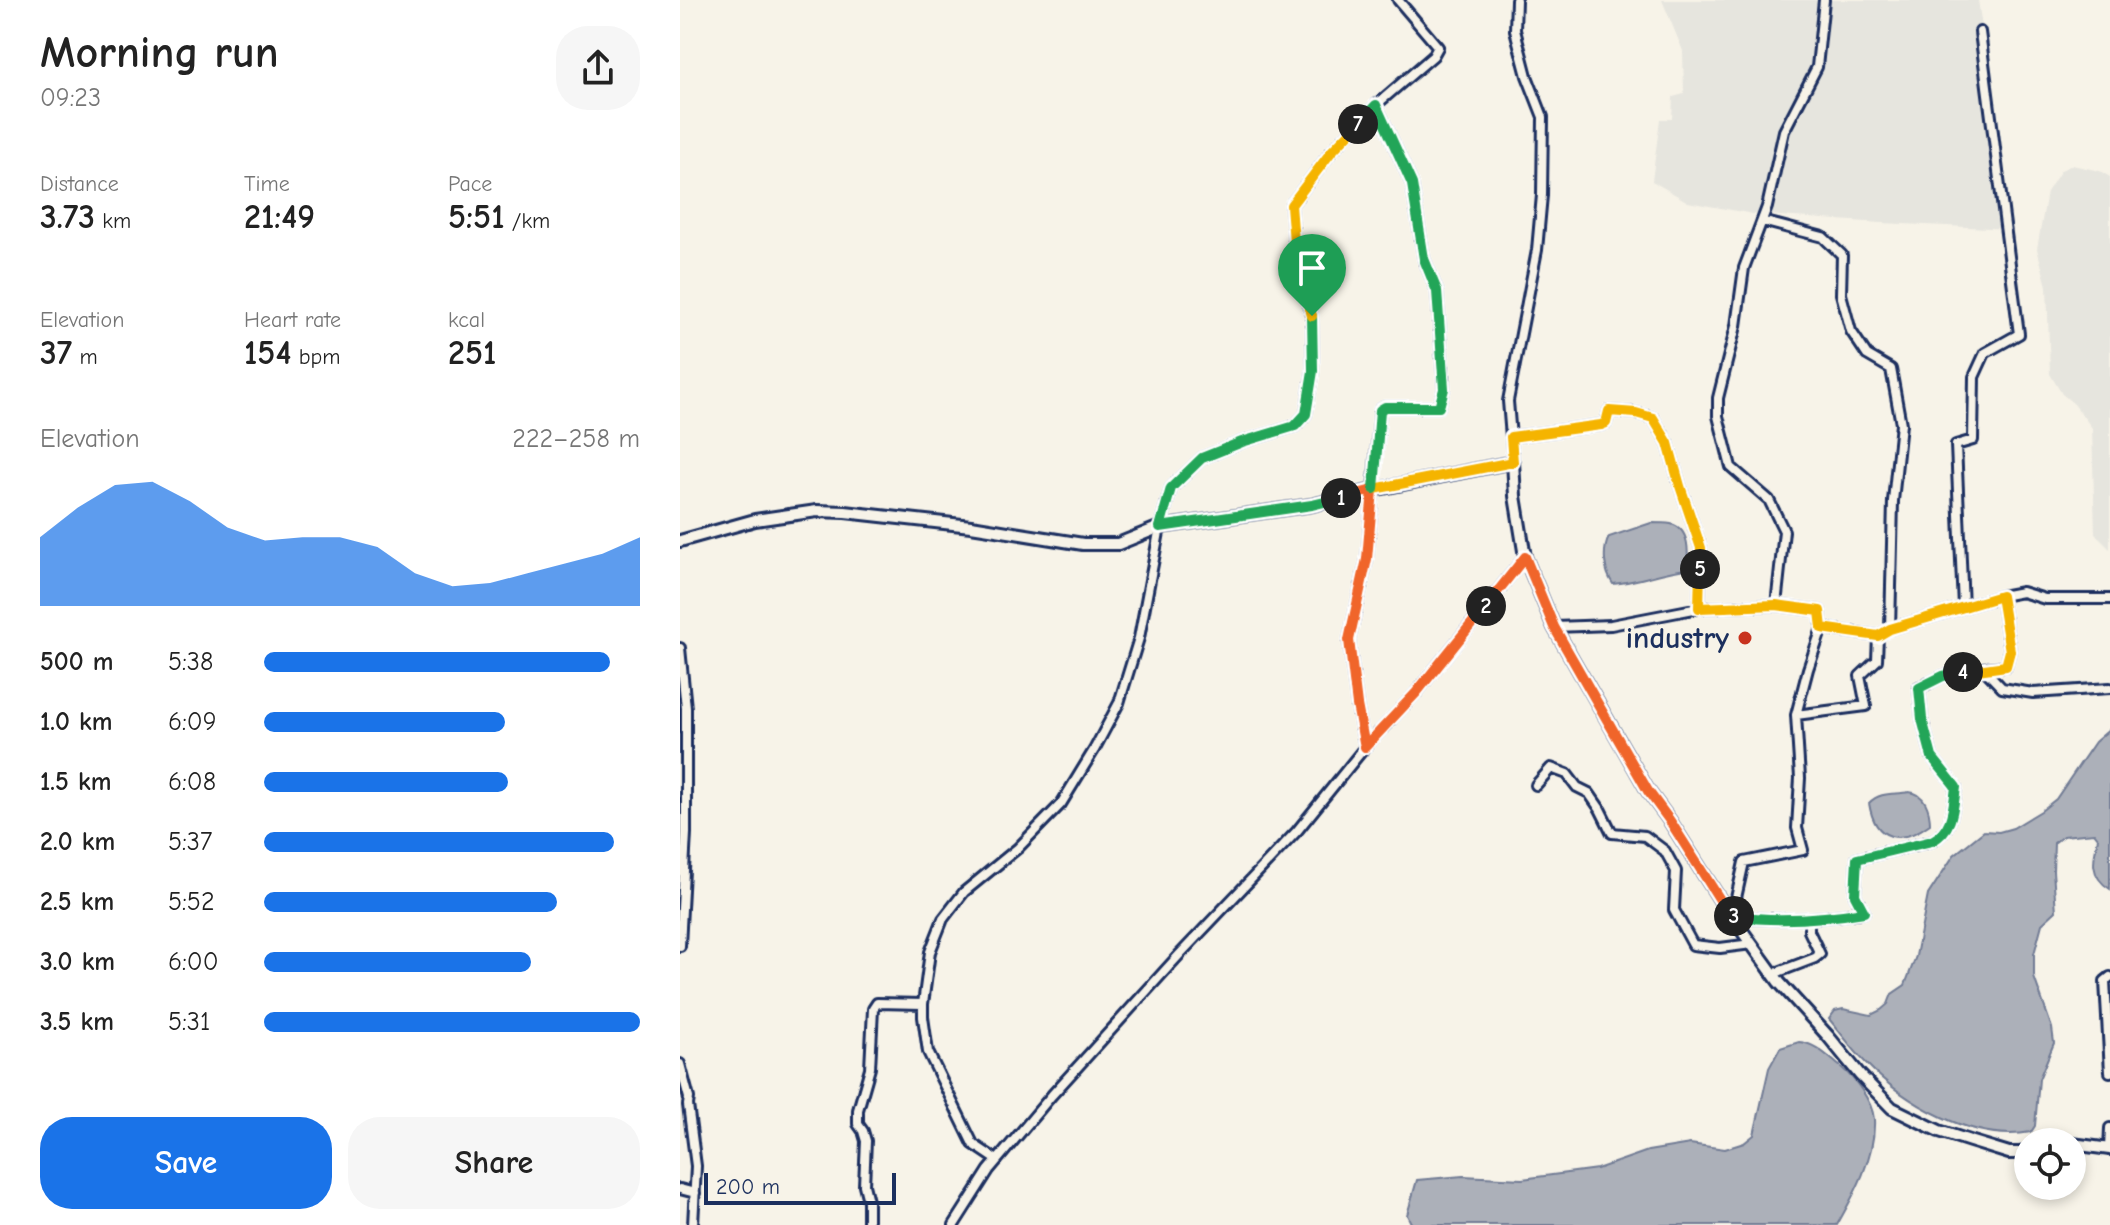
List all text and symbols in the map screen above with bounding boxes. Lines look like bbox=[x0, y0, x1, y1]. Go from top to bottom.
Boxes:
button: share bbox=[556, 26, 640, 110]
text: Morning run bbox=[40, 27, 279, 78]
text: 09:23 bbox=[40, 83, 101, 113]
pin: 7 bbox=[1338, 104, 1378, 144]
text: 7 bbox=[1353, 111, 1363, 137]
text: Distance bbox=[40, 171, 119, 197]
text: Time bbox=[244, 171, 290, 197]
text: Pace bbox=[448, 171, 492, 197]
text: 3.73 bbox=[40, 197, 95, 237]
text: 21:49 bbox=[244, 197, 315, 237]
text: 5:51 bbox=[448, 197, 505, 237]
text: km bbox=[95, 208, 131, 234]
text: /km bbox=[505, 208, 550, 234]
pin bbox=[1278, 234, 1346, 316]
icon: arrive bbox=[1290, 246, 1334, 290]
text: Elevation bbox=[40, 307, 124, 333]
text: Heart rate bbox=[244, 307, 341, 333]
text: kcal bbox=[448, 307, 485, 333]
text: 37 bbox=[40, 333, 72, 373]
text: 154 bbox=[244, 333, 291, 373]
text: 251 bbox=[448, 333, 496, 373]
text: m bbox=[72, 344, 98, 370]
text: bpm bbox=[291, 344, 340, 370]
text: Elevation bbox=[40, 424, 140, 454]
text: 222–258 m bbox=[512, 424, 640, 454]
pin: 1 bbox=[1321, 478, 1361, 518]
text: 1 bbox=[1337, 485, 1345, 511]
pin: 5 bbox=[1680, 549, 1720, 589]
text: 5 bbox=[1694, 556, 1706, 582]
pin: 2 bbox=[1466, 586, 1506, 626]
text: 2 bbox=[1481, 593, 1491, 619]
place label: industry bbox=[1626, 621, 1729, 656]
marker: industry bbox=[1736, 629, 1754, 647]
text: 500 m bbox=[40, 647, 114, 677]
text: 5:38 bbox=[168, 647, 213, 677]
pin: 4 bbox=[1943, 652, 1983, 692]
text: 4 bbox=[1958, 659, 1968, 685]
text: 1.0 km bbox=[40, 707, 112, 737]
text: 6:09 bbox=[168, 707, 216, 737]
text: 1.5 km bbox=[40, 767, 111, 797]
text: 6:08 bbox=[168, 767, 216, 797]
text: 2.0 km bbox=[40, 827, 115, 857]
text: 5:37 bbox=[168, 827, 212, 857]
text: 2.5 km bbox=[40, 887, 114, 917]
text: 5:52 bbox=[168, 887, 215, 917]
pin: 3 bbox=[1714, 896, 1754, 936]
text: 3 bbox=[1729, 903, 1739, 929]
text: 3.0 km bbox=[40, 947, 115, 977]
text: 6:00 bbox=[168, 947, 218, 977]
text: 3.5 km bbox=[40, 1007, 114, 1037]
text: 5:31 bbox=[168, 1007, 210, 1037]
button: Save bbox=[40, 1117, 332, 1209]
button: Share bbox=[348, 1117, 640, 1209]
map controls bbox=[2014, 1128, 2086, 1200]
button: locate bbox=[2014, 1128, 2086, 1200]
scale bar bbox=[704, 1169, 896, 1205]
text: 200 m bbox=[716, 1174, 780, 1200]

